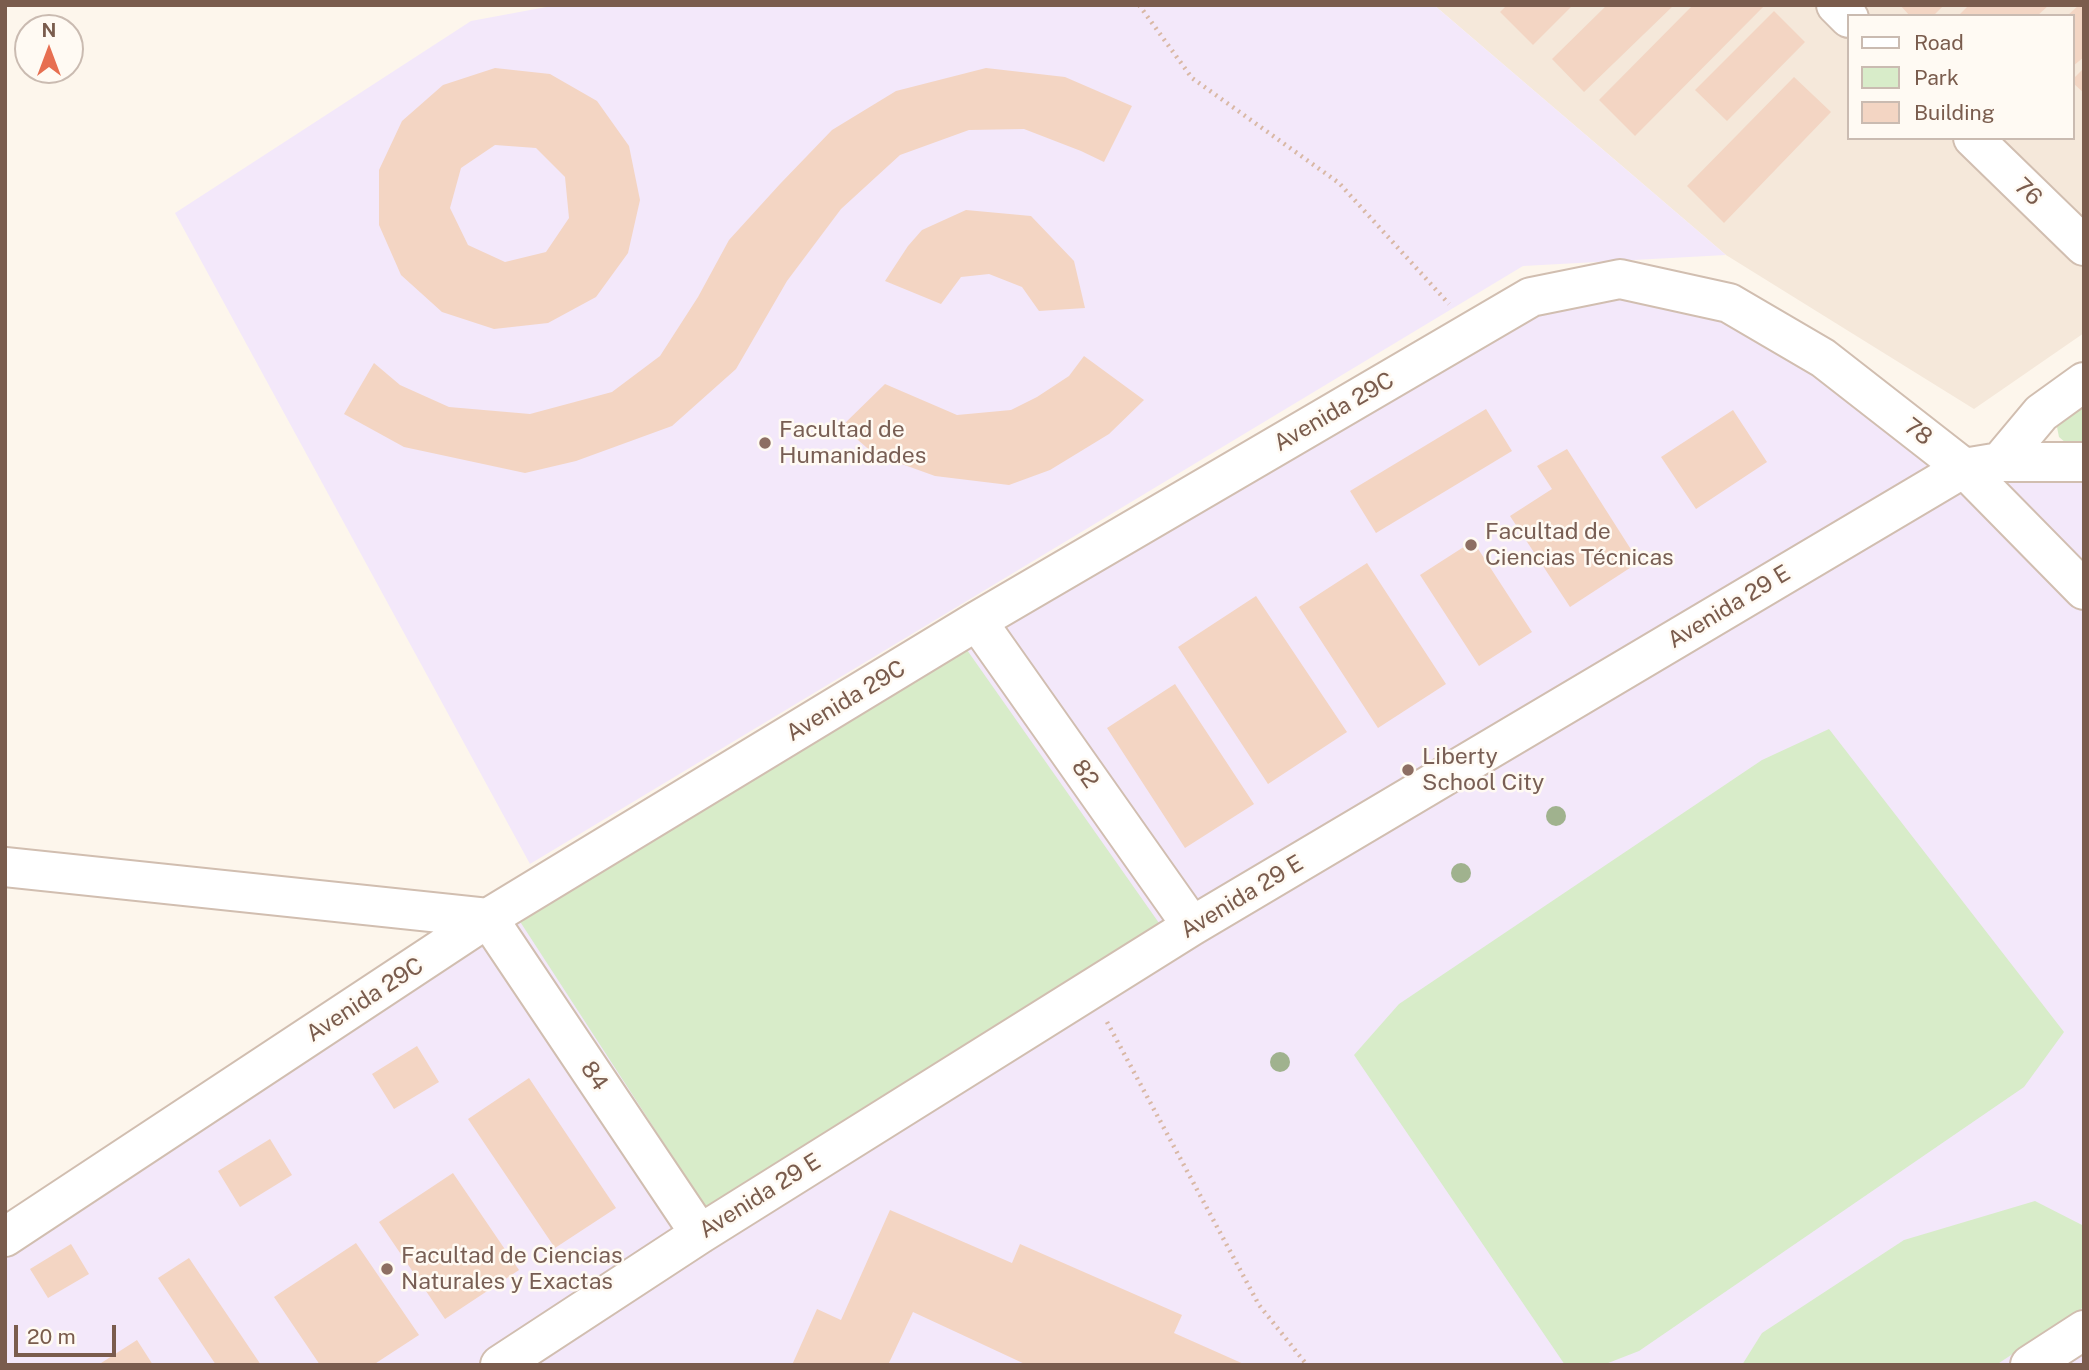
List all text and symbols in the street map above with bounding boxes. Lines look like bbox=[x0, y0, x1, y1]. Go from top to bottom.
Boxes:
north arrow bbox=[14, 14, 84, 84]
legend bbox=[1848, 14, 2075, 140]
text: N bbox=[42, 19, 56, 41]
text: Road bbox=[1914, 30, 1964, 55]
text: Park bbox=[1914, 65, 1959, 90]
text: Building bbox=[1914, 100, 1995, 125]
street label: 76 bbox=[2008, 172, 2048, 212]
street label: Avenida 29C bbox=[1269, 366, 1399, 458]
street label: 78 bbox=[1898, 412, 1938, 452]
place label: Facultad de Humanidades bbox=[779, 416, 926, 470]
marker: Facultad de Humanidades bbox=[757, 435, 773, 451]
place label: Facultad de Ciencias Técnicas bbox=[1485, 518, 1674, 572]
marker: Facultad de Ciencias Técnicas bbox=[1463, 537, 1479, 553]
street label: Avenida 29 E bbox=[1663, 560, 1795, 654]
street label: Avenida 29C bbox=[781, 655, 911, 747]
place label: Liberty School City bbox=[1422, 743, 1544, 797]
street label: 82 bbox=[1065, 754, 1105, 794]
marker: Liberty School City bbox=[1400, 762, 1416, 778]
street label: Avenida 29 E bbox=[1176, 850, 1308, 944]
street label: Avenida 29C bbox=[301, 952, 429, 1048]
street label: 84 bbox=[574, 1056, 614, 1096]
street label: Avenida 29 E bbox=[694, 1148, 826, 1244]
place label: Facultad de Ciencias Naturales y Exactas bbox=[401, 1242, 623, 1296]
marker: Facultad de Ciencias Naturales y Exactas bbox=[379, 1261, 395, 1277]
scale bar bbox=[18, 1310, 119, 1354]
text: 20 m bbox=[27, 1324, 76, 1349]

